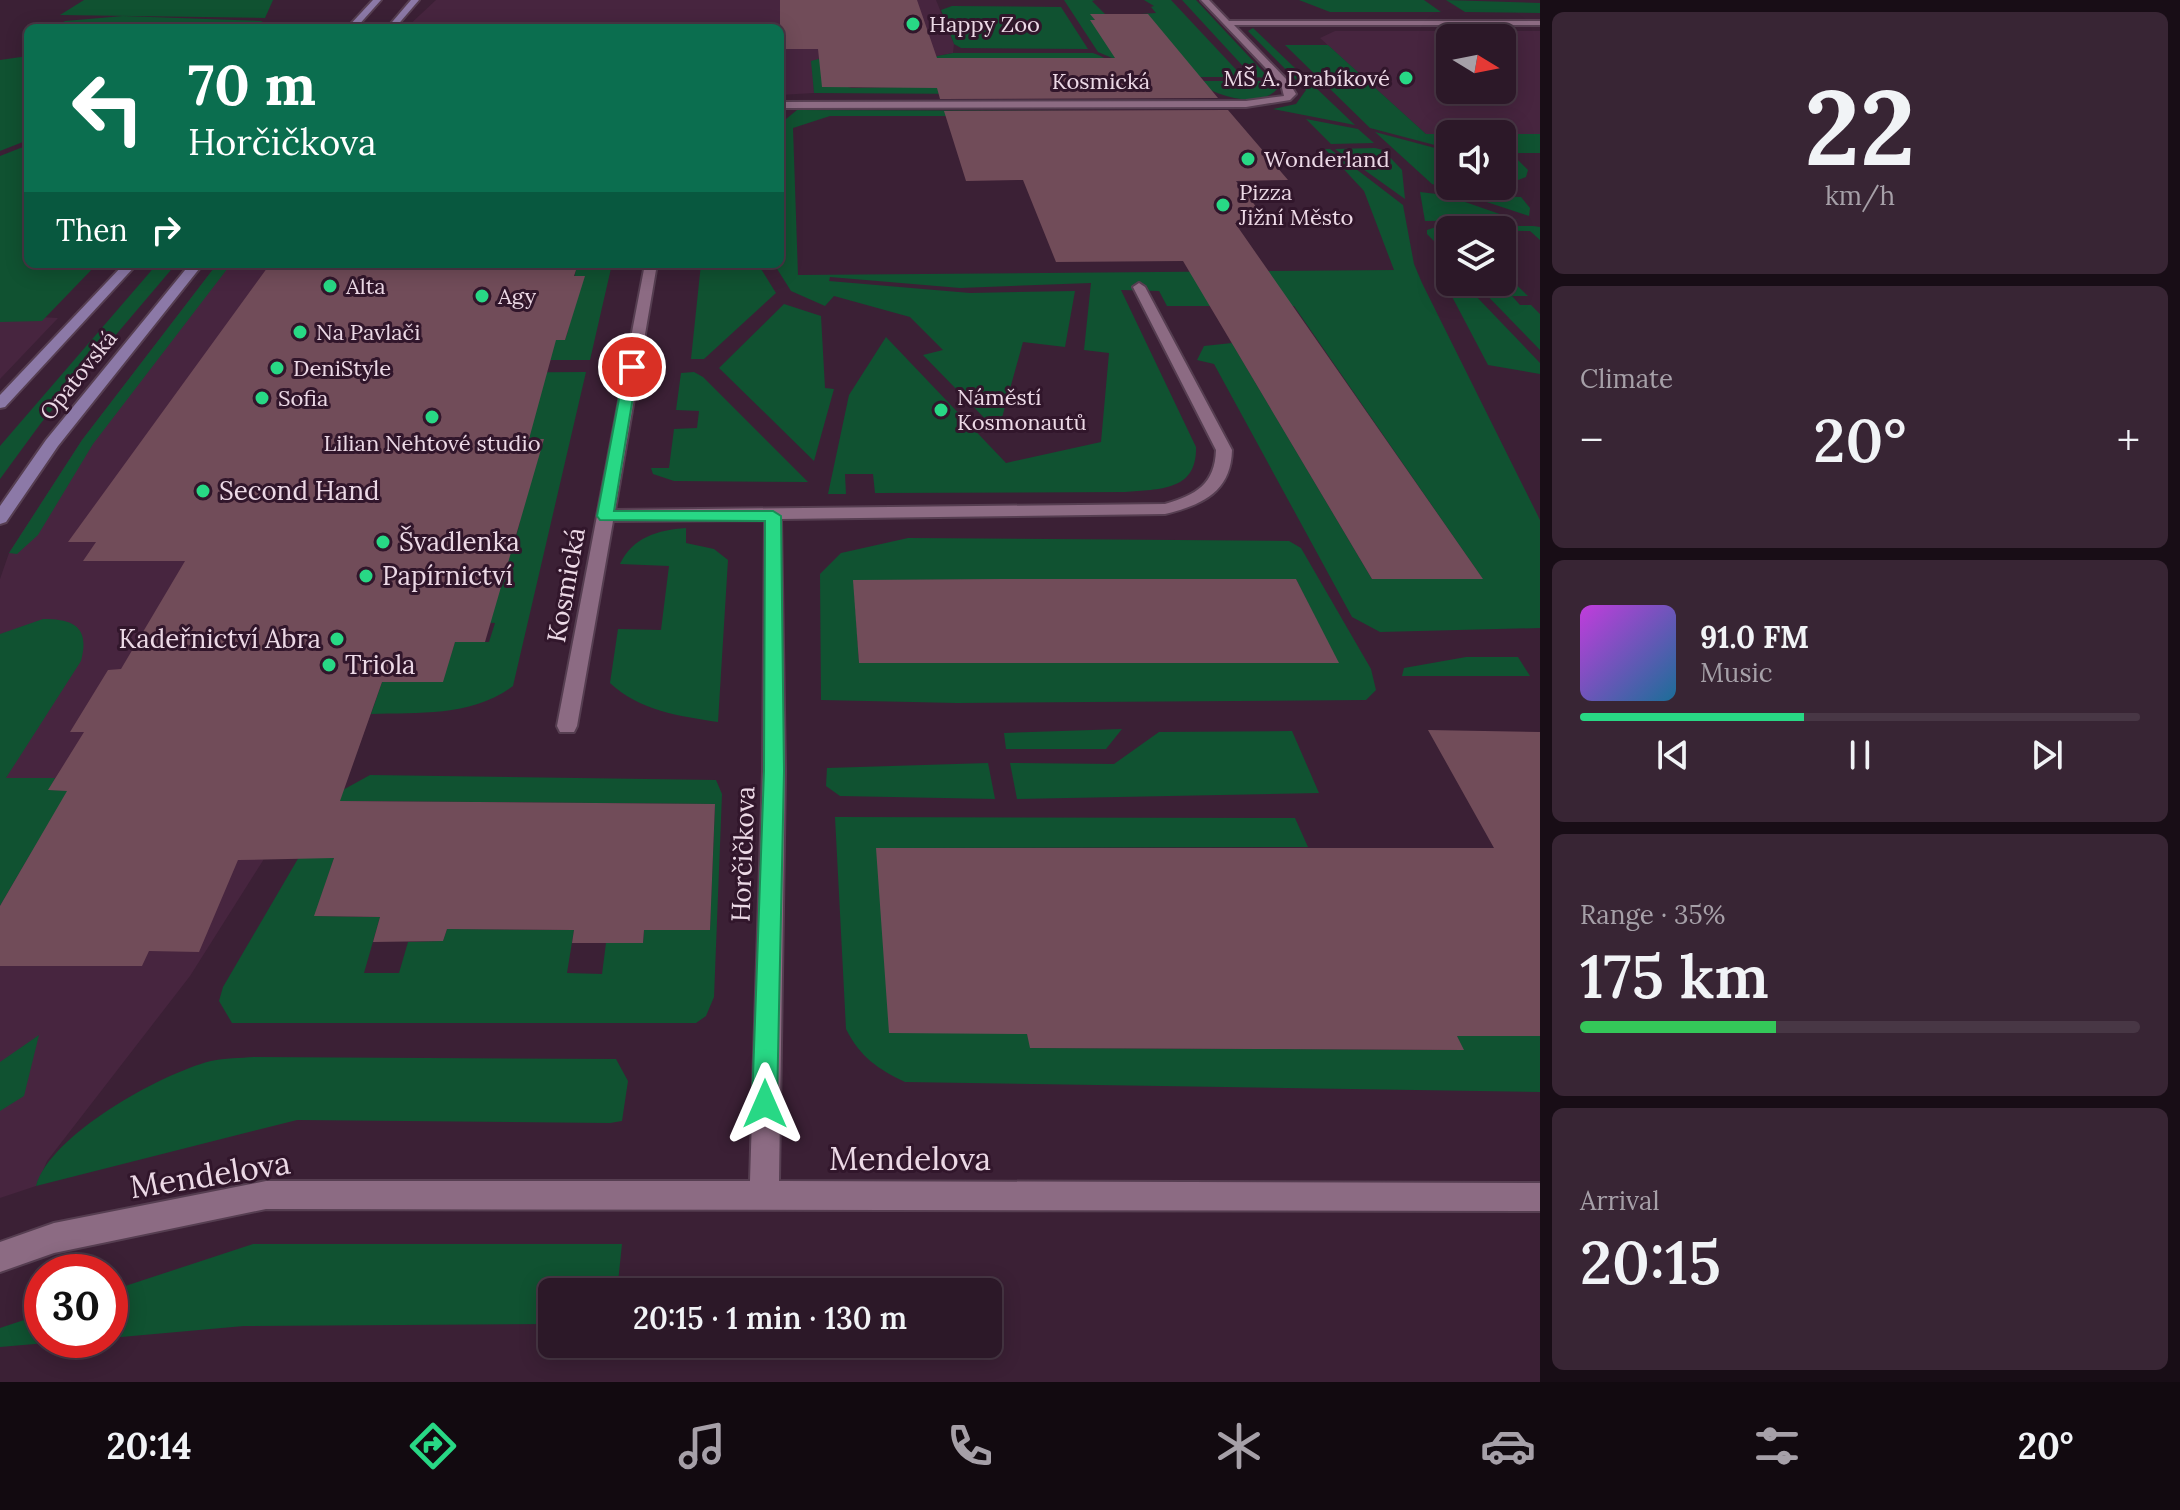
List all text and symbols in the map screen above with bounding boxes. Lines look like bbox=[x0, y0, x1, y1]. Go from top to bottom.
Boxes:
place label: Happy Zoo bbox=[929, 10, 1040, 38]
marker: Happy Zoo bbox=[904, 15, 922, 33]
north arrow bbox=[1436, 24, 1516, 104]
map controls bbox=[1436, 24, 1516, 296]
text: 70 m bbox=[188, 49, 316, 120]
icon: left bbox=[56, 56, 160, 160]
text: 22 bbox=[1805, 60, 1915, 193]
place label: MŠ A. Drabíkové bbox=[1223, 64, 1390, 92]
street label: Kosmická bbox=[1052, 67, 1150, 95]
marker: MŠ A. Drabíkové bbox=[1397, 69, 1415, 87]
text: Horčičkova bbox=[188, 119, 376, 165]
button: sound bbox=[1436, 120, 1516, 200]
place label: Wonderland bbox=[1264, 145, 1390, 173]
marker: Wonderland bbox=[1239, 150, 1257, 168]
place label: Pizza Jižní Město bbox=[1238, 178, 1353, 231]
text: km/h bbox=[1825, 179, 1895, 212]
marker: Pizza Jižní Město bbox=[1214, 196, 1232, 214]
icon: right bbox=[144, 208, 188, 252]
text: Then bbox=[56, 211, 128, 249]
button: layers bbox=[1436, 216, 1516, 296]
place label: Alta bbox=[345, 272, 386, 300]
marker: Alta bbox=[321, 277, 339, 295]
place label: Agy bbox=[497, 282, 536, 310]
marker: Agy bbox=[473, 287, 491, 305]
place label: Na Pavlači bbox=[316, 318, 420, 346]
marker: Na Pavlači bbox=[291, 323, 309, 341]
street label: Opatovská bbox=[33, 324, 123, 426]
pin bbox=[598, 333, 666, 401]
icon: arrive bbox=[610, 345, 654, 389]
place label: DeniStyle bbox=[293, 354, 391, 382]
marker: DeniStyle bbox=[268, 359, 286, 377]
text: Climate bbox=[1580, 362, 1673, 395]
place label: Náměstí Kosmonautů bbox=[957, 383, 1087, 436]
place label: Sofia bbox=[278, 384, 328, 412]
marker: Sofia bbox=[253, 389, 271, 407]
marker: Náměstí Kosmonautů bbox=[932, 401, 950, 419]
text: 20° bbox=[1813, 402, 1907, 478]
marker: Lilian Nehtové studio bbox=[423, 408, 441, 426]
text: − bbox=[1580, 412, 1603, 468]
text: + bbox=[2117, 412, 2140, 468]
place label: Lilian Nehtové studio bbox=[323, 429, 541, 457]
place label: Second Hand bbox=[219, 474, 380, 507]
marker: Second Hand bbox=[194, 482, 212, 500]
place label: Švadlenka bbox=[399, 525, 520, 558]
street label: Kosmická bbox=[539, 525, 592, 645]
marker: Švadlenka bbox=[374, 533, 392, 551]
place label: Papírnictví bbox=[382, 559, 513, 592]
marker: Papírnictví bbox=[357, 567, 375, 585]
text: 91.0 FM bbox=[1700, 618, 1809, 656]
place label: Kadeřnictví Abra bbox=[118, 622, 321, 655]
marker: Kadeřnictví Abra bbox=[328, 630, 346, 648]
place label: Triola bbox=[345, 648, 416, 681]
marker: Triola bbox=[320, 656, 338, 674]
text: Music bbox=[1700, 656, 1773, 689]
icon: previous bbox=[1651, 733, 1695, 777]
icon: pause bbox=[1838, 733, 1882, 777]
icon: next bbox=[2025, 733, 2069, 777]
street label: Horčičkova bbox=[724, 785, 761, 923]
text: Range · 35% bbox=[1580, 898, 1725, 931]
text: 175 km bbox=[1580, 938, 1769, 1014]
position arrow bbox=[723, 1062, 807, 1146]
street label: Mendelova bbox=[829, 1138, 991, 1179]
street label: Mendelova bbox=[127, 1142, 293, 1207]
text: Arrival bbox=[1580, 1184, 1659, 1217]
text: 20:15 bbox=[1580, 1224, 1721, 1300]
speed limit sign: 30 bbox=[24, 1254, 128, 1358]
text: 20:15 · 1 min · 130 m bbox=[633, 1299, 907, 1337]
icon: directions bbox=[405, 1418, 461, 1474]
icon: music bbox=[674, 1418, 730, 1474]
icon: phone bbox=[942, 1418, 998, 1474]
icon: climate bbox=[1211, 1418, 1267, 1474]
icon: car bbox=[1480, 1418, 1536, 1474]
icon: filters bbox=[1749, 1418, 1805, 1474]
text: 20:14 bbox=[106, 1423, 192, 1469]
text: 20° bbox=[2018, 1423, 2074, 1469]

